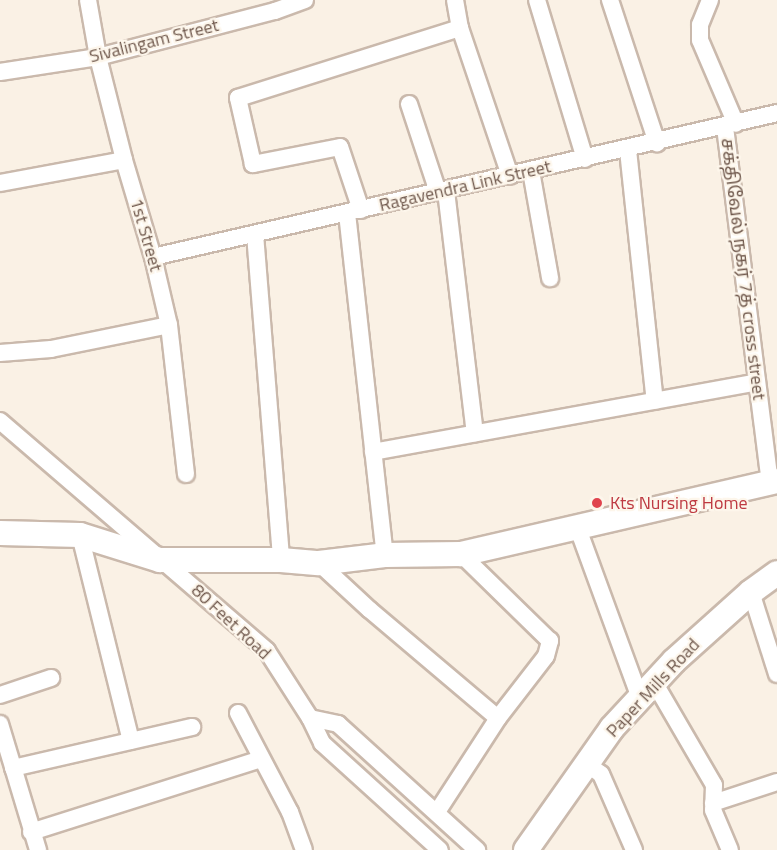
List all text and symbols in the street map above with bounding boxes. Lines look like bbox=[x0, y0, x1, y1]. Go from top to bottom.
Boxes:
street label: Sivalingam Street bbox=[87, 14, 221, 68]
street label: சக்திவேல் நகர் 7த் cross street bbox=[716, 137, 770, 401]
street label: Ragavendra Link Street bbox=[377, 156, 553, 216]
street label: 1st Street bbox=[125, 196, 167, 274]
place label: Kts Nursing Home bbox=[610, 492, 748, 514]
marker: Kts Nursing Home bbox=[588, 494, 606, 512]
street label: 80 Feet Road bbox=[187, 580, 275, 664]
street label: Paper Mills Road bbox=[602, 634, 704, 742]

